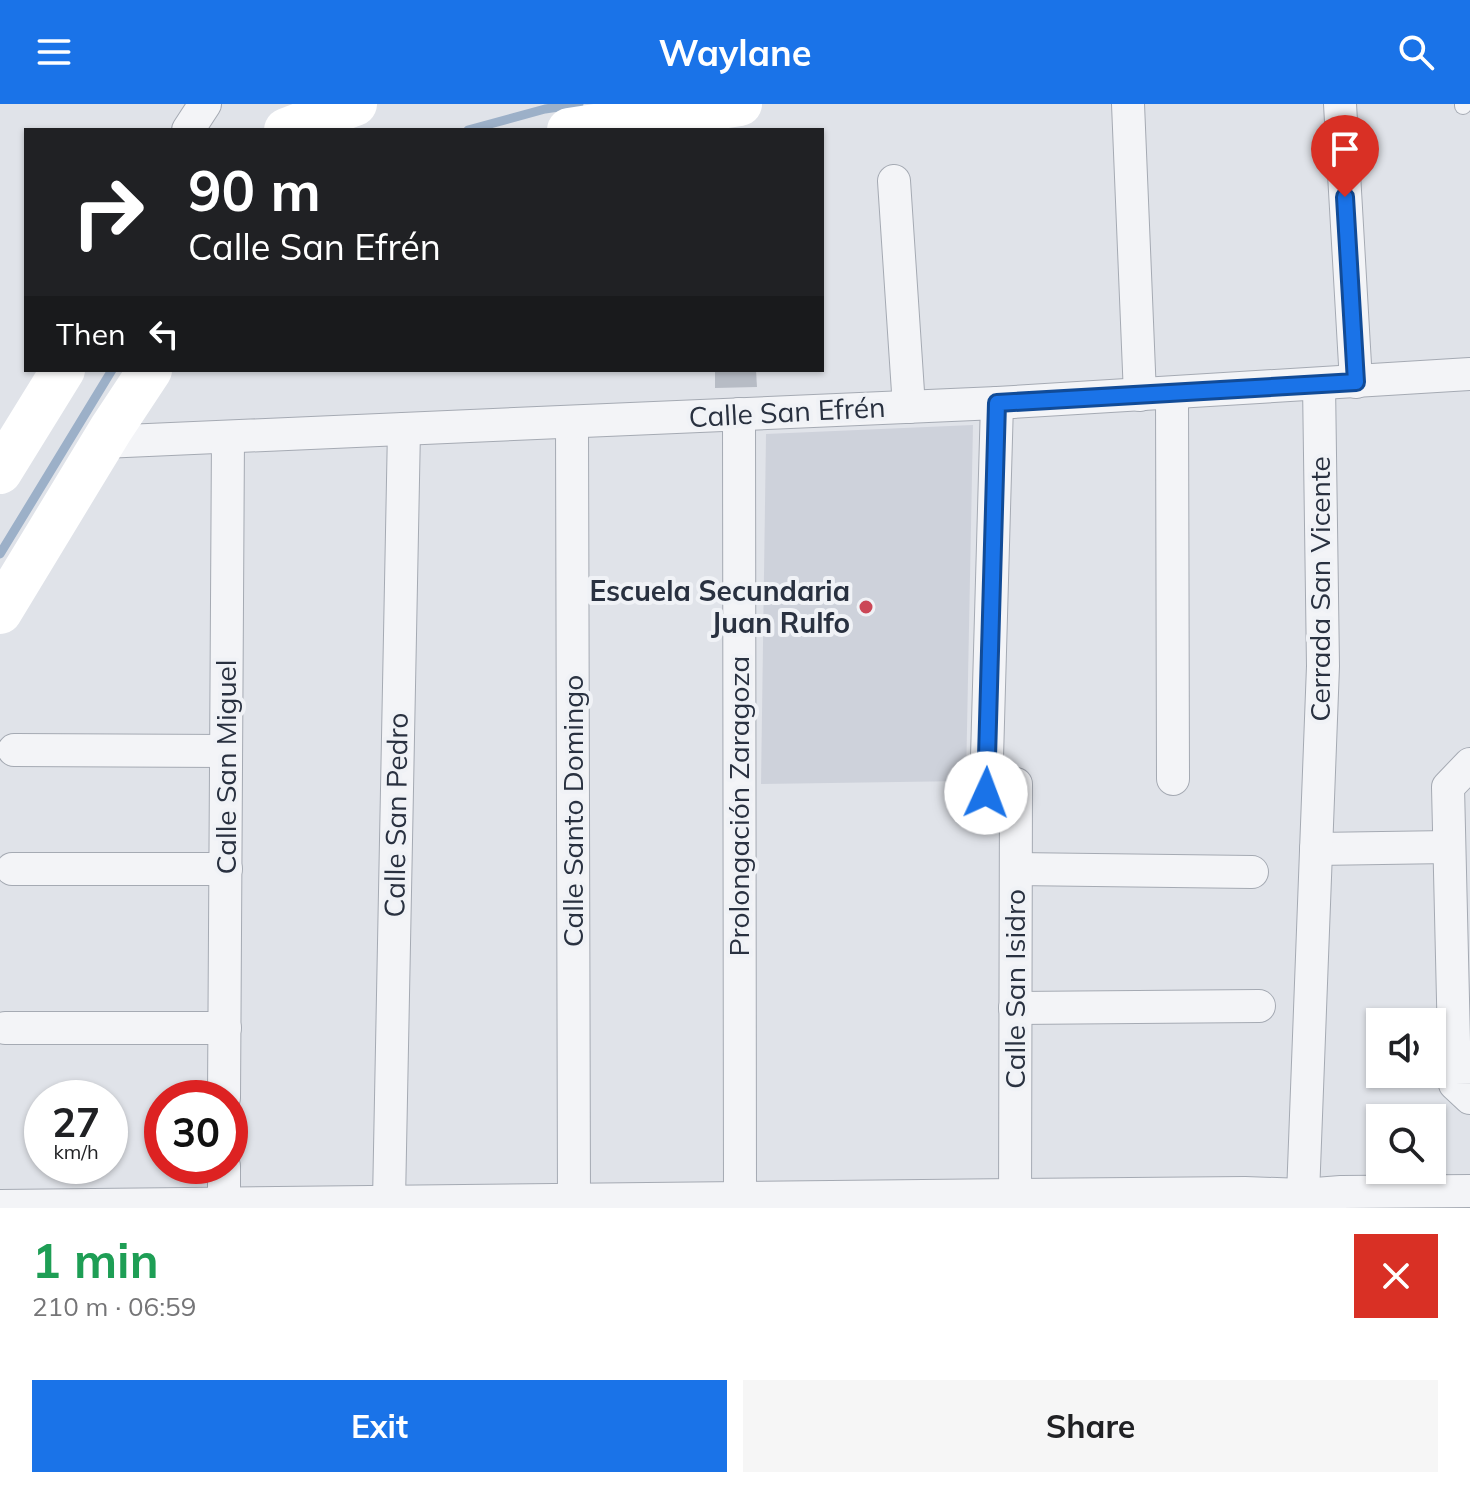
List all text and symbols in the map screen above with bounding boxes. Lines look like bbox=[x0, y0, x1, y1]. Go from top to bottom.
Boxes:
icon: menu bbox=[32, 30, 76, 74]
text: Waylane bbox=[658, 30, 812, 75]
icon: search bbox=[1394, 30, 1438, 74]
pin bbox=[1311, 115, 1379, 197]
icon: arrive bbox=[1323, 127, 1367, 171]
text: 90 m bbox=[188, 155, 321, 225]
icon: right bbox=[56, 160, 160, 264]
text: Calle San Efrén bbox=[188, 224, 441, 269]
icon: left bbox=[142, 312, 186, 356]
text: Then bbox=[56, 315, 126, 353]
street label: Calle San Efrén bbox=[688, 389, 886, 434]
street label: Cerrada San Vicente bbox=[1302, 456, 1337, 722]
place label: Escuela Secundaria Juan Rulfo bbox=[589, 573, 850, 640]
marker: Escuela Secundaria Juan Rulfo bbox=[857, 598, 875, 616]
street label: Prolongación Zaragoza bbox=[721, 656, 756, 956]
street label: Calle San Miguel bbox=[208, 660, 243, 874]
street label: Calle Santo Domingo bbox=[555, 675, 590, 947]
street label: Calle San Pedro bbox=[376, 712, 415, 918]
position arrow bbox=[944, 751, 1028, 835]
street label: Calle San Isidro bbox=[997, 889, 1032, 1089]
map controls bbox=[1366, 1008, 1446, 1184]
button: sound bbox=[1366, 1008, 1446, 1088]
speed limit sign: 30 bbox=[144, 1080, 248, 1184]
text: 27 bbox=[52, 1097, 100, 1147]
button: search bbox=[1366, 1104, 1446, 1184]
text: km/h bbox=[53, 1139, 99, 1164]
text: 1 min bbox=[32, 1230, 159, 1290]
button: close bbox=[1354, 1234, 1438, 1318]
text: 210 m · 06:59 bbox=[32, 1290, 196, 1323]
button: Exit bbox=[32, 1380, 727, 1472]
button: Share bbox=[743, 1380, 1438, 1472]

